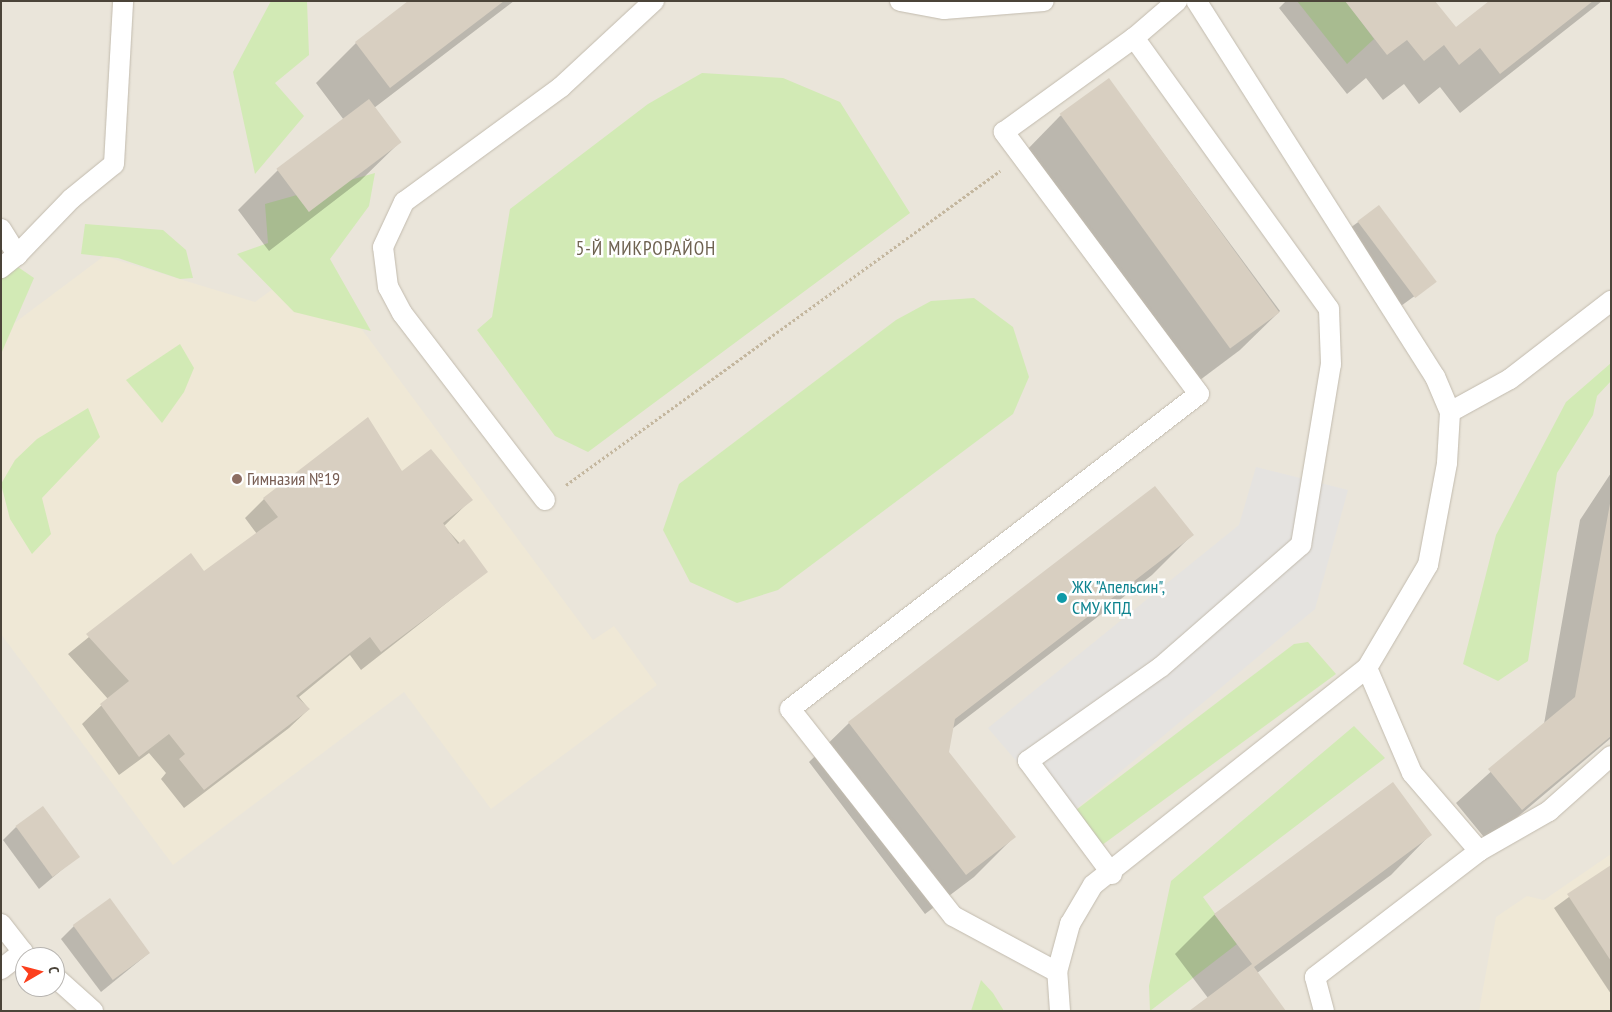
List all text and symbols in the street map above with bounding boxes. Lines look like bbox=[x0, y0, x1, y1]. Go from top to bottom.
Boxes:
district label: 5-Й МИКРОРАЙОН bbox=[574, 238, 718, 260]
place label: Гимназия №19 bbox=[247, 468, 340, 490]
marker: Гимназия №19 bbox=[231, 473, 243, 485]
place label: ЖК "Апельсин", СМУ КПД bbox=[1072, 577, 1166, 620]
marker: ЖК "Апельсин", СМУ КПД bbox=[1056, 592, 1068, 604]
north arrow bbox=[15, 947, 65, 997]
text: С bbox=[45, 966, 63, 974]

